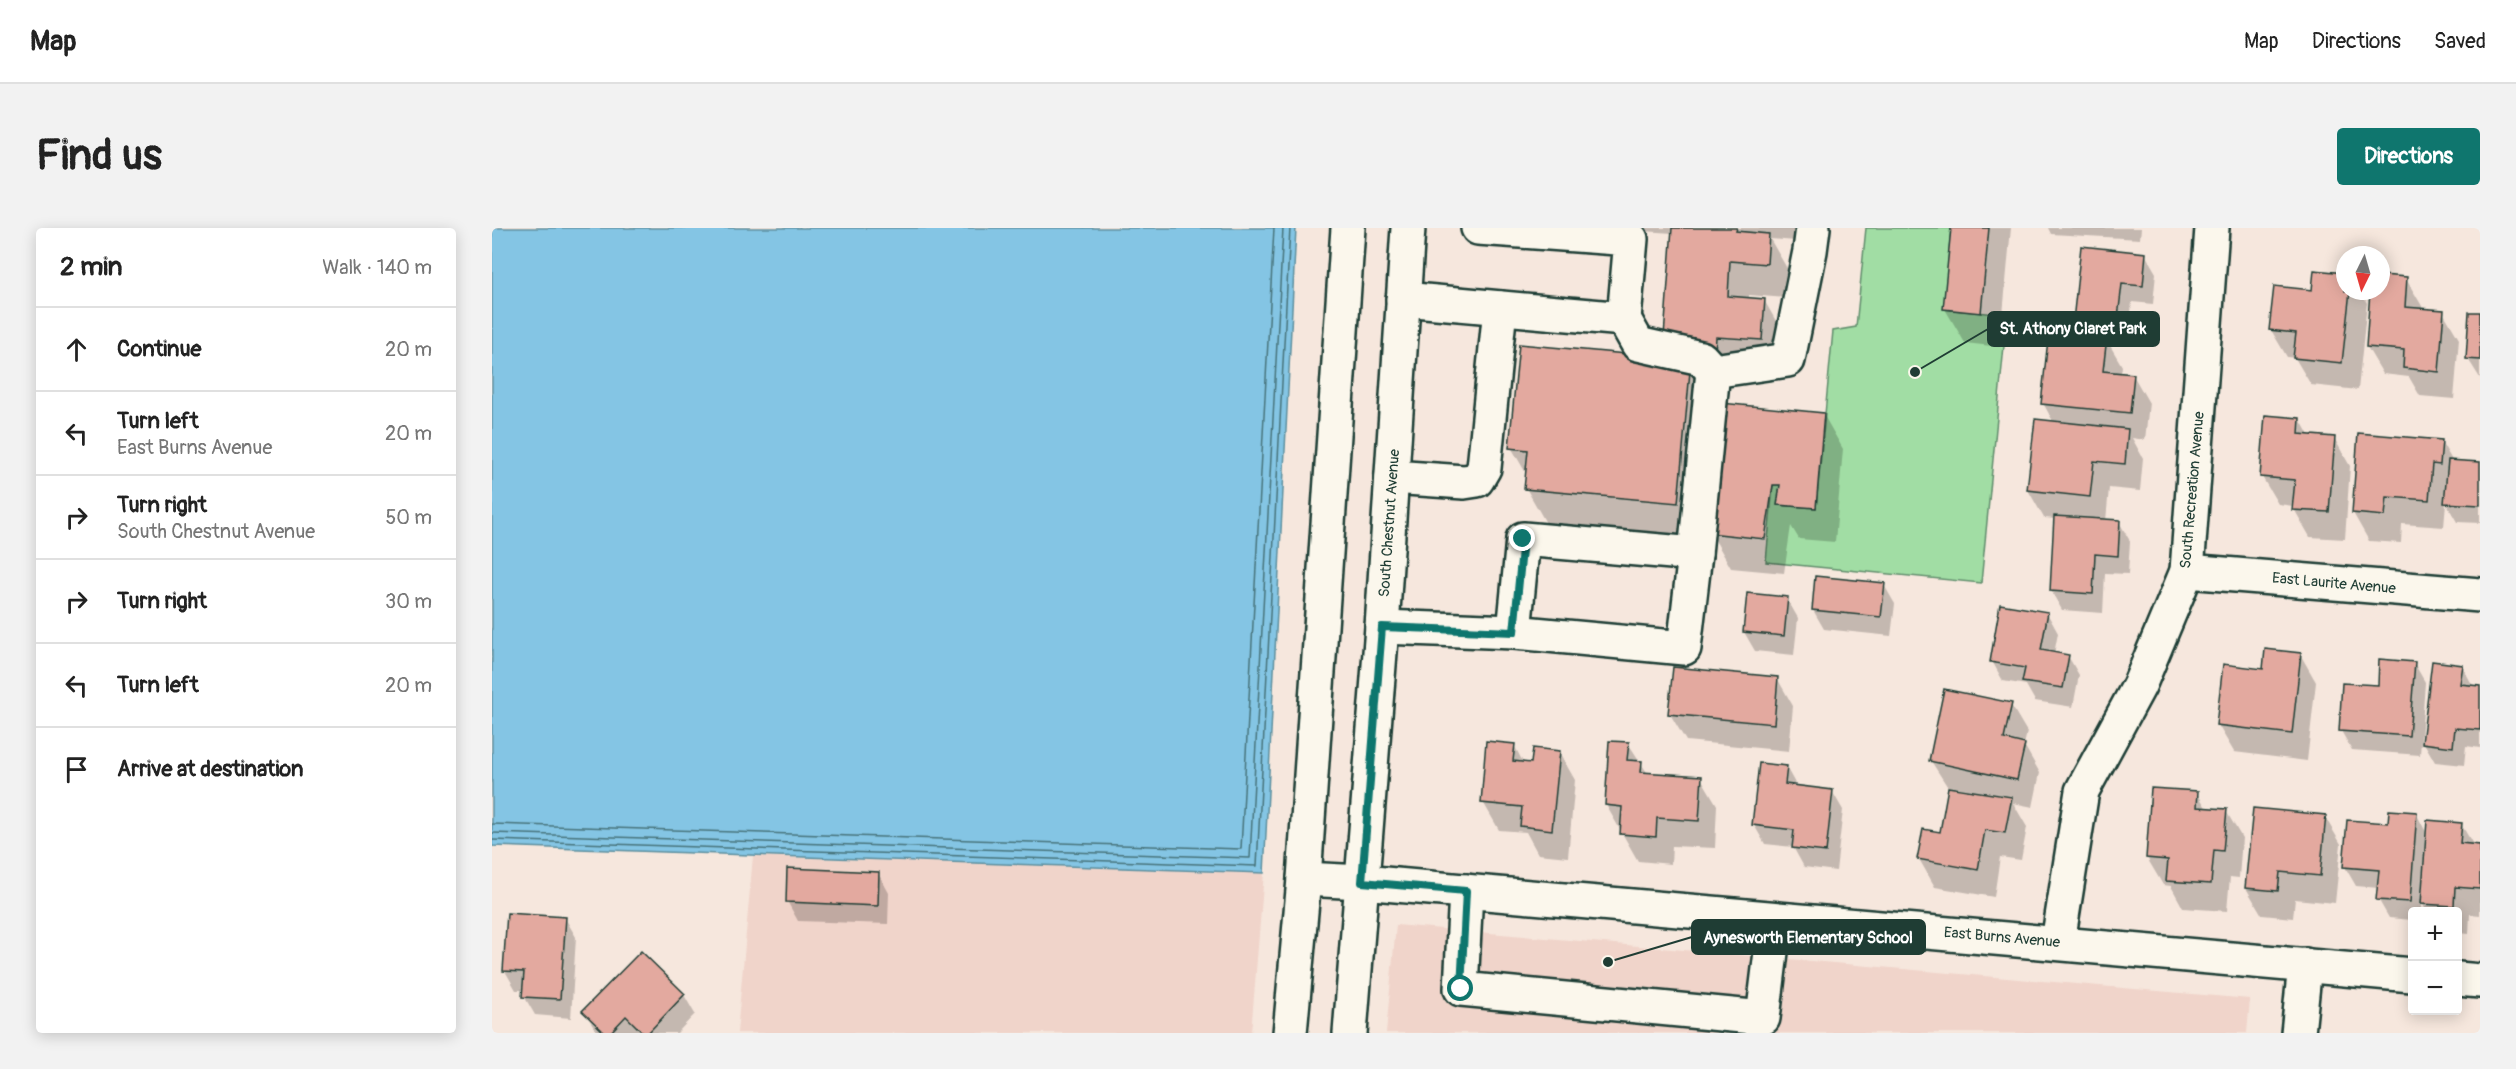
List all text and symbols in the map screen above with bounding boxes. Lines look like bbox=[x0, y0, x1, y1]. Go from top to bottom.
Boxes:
text: Map bbox=[30, 24, 76, 59]
text: Map bbox=[2244, 28, 2279, 55]
text: Directions bbox=[2312, 28, 2401, 55]
text: Saved bbox=[2434, 28, 2486, 55]
button: Directions bbox=[2337, 128, 2480, 185]
text: Find us bbox=[36, 130, 162, 182]
north arrow bbox=[2336, 246, 2390, 300]
text: 2 min bbox=[60, 251, 122, 283]
text: Walk · 140 m bbox=[322, 255, 432, 280]
callout: St. Athony Claret Park bbox=[1988, 312, 2159, 346]
text: St. Athony Claret Park bbox=[2000, 319, 2147, 339]
icon: ahead bbox=[60, 333, 93, 366]
text: Continue bbox=[117, 335, 201, 363]
text: 20 m bbox=[385, 337, 432, 362]
text: Turn left bbox=[117, 407, 199, 435]
street label: South Recreation Avenue bbox=[2176, 410, 2209, 569]
icon: left bbox=[60, 417, 93, 450]
text: 20 m bbox=[385, 421, 432, 446]
text: East Burns Avenue bbox=[117, 435, 272, 460]
street label: South Chestnut Avenue bbox=[1375, 448, 1404, 598]
text: Turn right bbox=[117, 491, 207, 519]
icon: right bbox=[60, 501, 93, 534]
text: 50 m bbox=[385, 505, 432, 530]
text: South Chestnut Avenue bbox=[117, 519, 315, 544]
route end bbox=[1509, 525, 1535, 551]
street label: East Laurite Avenue bbox=[2271, 569, 2397, 598]
icon: right bbox=[60, 585, 93, 618]
text: Turn right bbox=[117, 587, 207, 615]
text: 30 m bbox=[385, 589, 432, 614]
icon: left bbox=[60, 669, 93, 702]
text: Turn left bbox=[117, 671, 199, 699]
text: 20 m bbox=[385, 673, 432, 698]
icon: arrive bbox=[60, 753, 93, 786]
text: Arrive at destination bbox=[117, 755, 303, 783]
map controls bbox=[2408, 907, 2462, 1015]
button: + bbox=[2408, 907, 2462, 961]
callout: Aynesworth Elementary School bbox=[1692, 920, 1925, 954]
street label: East Burns Avenue bbox=[1943, 923, 2061, 952]
text: Aynesworth Elementary School bbox=[1703, 928, 1913, 948]
button: − bbox=[2408, 961, 2462, 1015]
route start bbox=[1447, 975, 1473, 1001]

